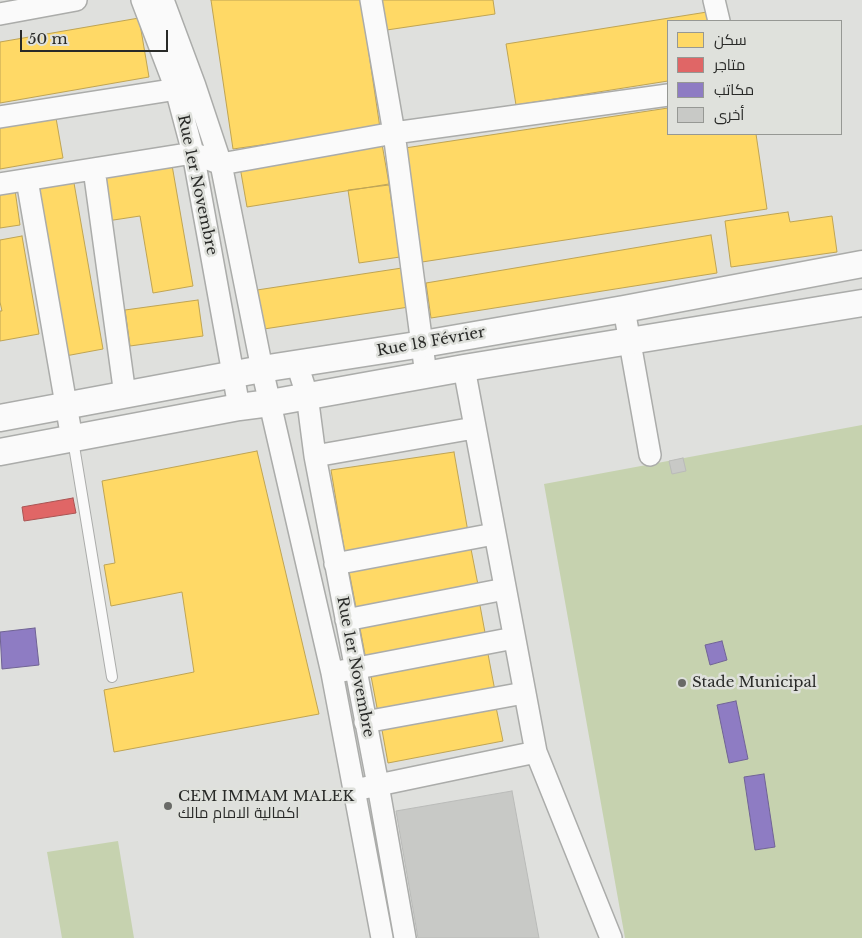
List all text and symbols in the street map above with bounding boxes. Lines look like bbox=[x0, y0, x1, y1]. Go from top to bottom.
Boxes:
scale bar bbox=[22, 20, 170, 52]
legend bbox=[667, 20, 842, 135]
text: 50 m bbox=[28, 29, 68, 48]
text: سكن bbox=[714, 30, 747, 49]
text: متاجر bbox=[714, 55, 745, 74]
text: مكاتب bbox=[714, 80, 754, 99]
text: أخرى bbox=[714, 105, 744, 124]
street label: Rue 1er Novembre bbox=[173, 113, 221, 257]
street label: Rue 18 Février bbox=[375, 324, 487, 360]
street label: Rue 1er Novembre bbox=[333, 595, 377, 739]
place label: Stade Municipal bbox=[692, 674, 817, 692]
marker: Stade Municipal bbox=[676, 677, 688, 689]
place label: CEM IMMAM MALEK اكمالية الامام مالك bbox=[178, 788, 354, 823]
marker: CEM IMMAM MALEK اكمالية الامام مالك bbox=[162, 800, 174, 812]

